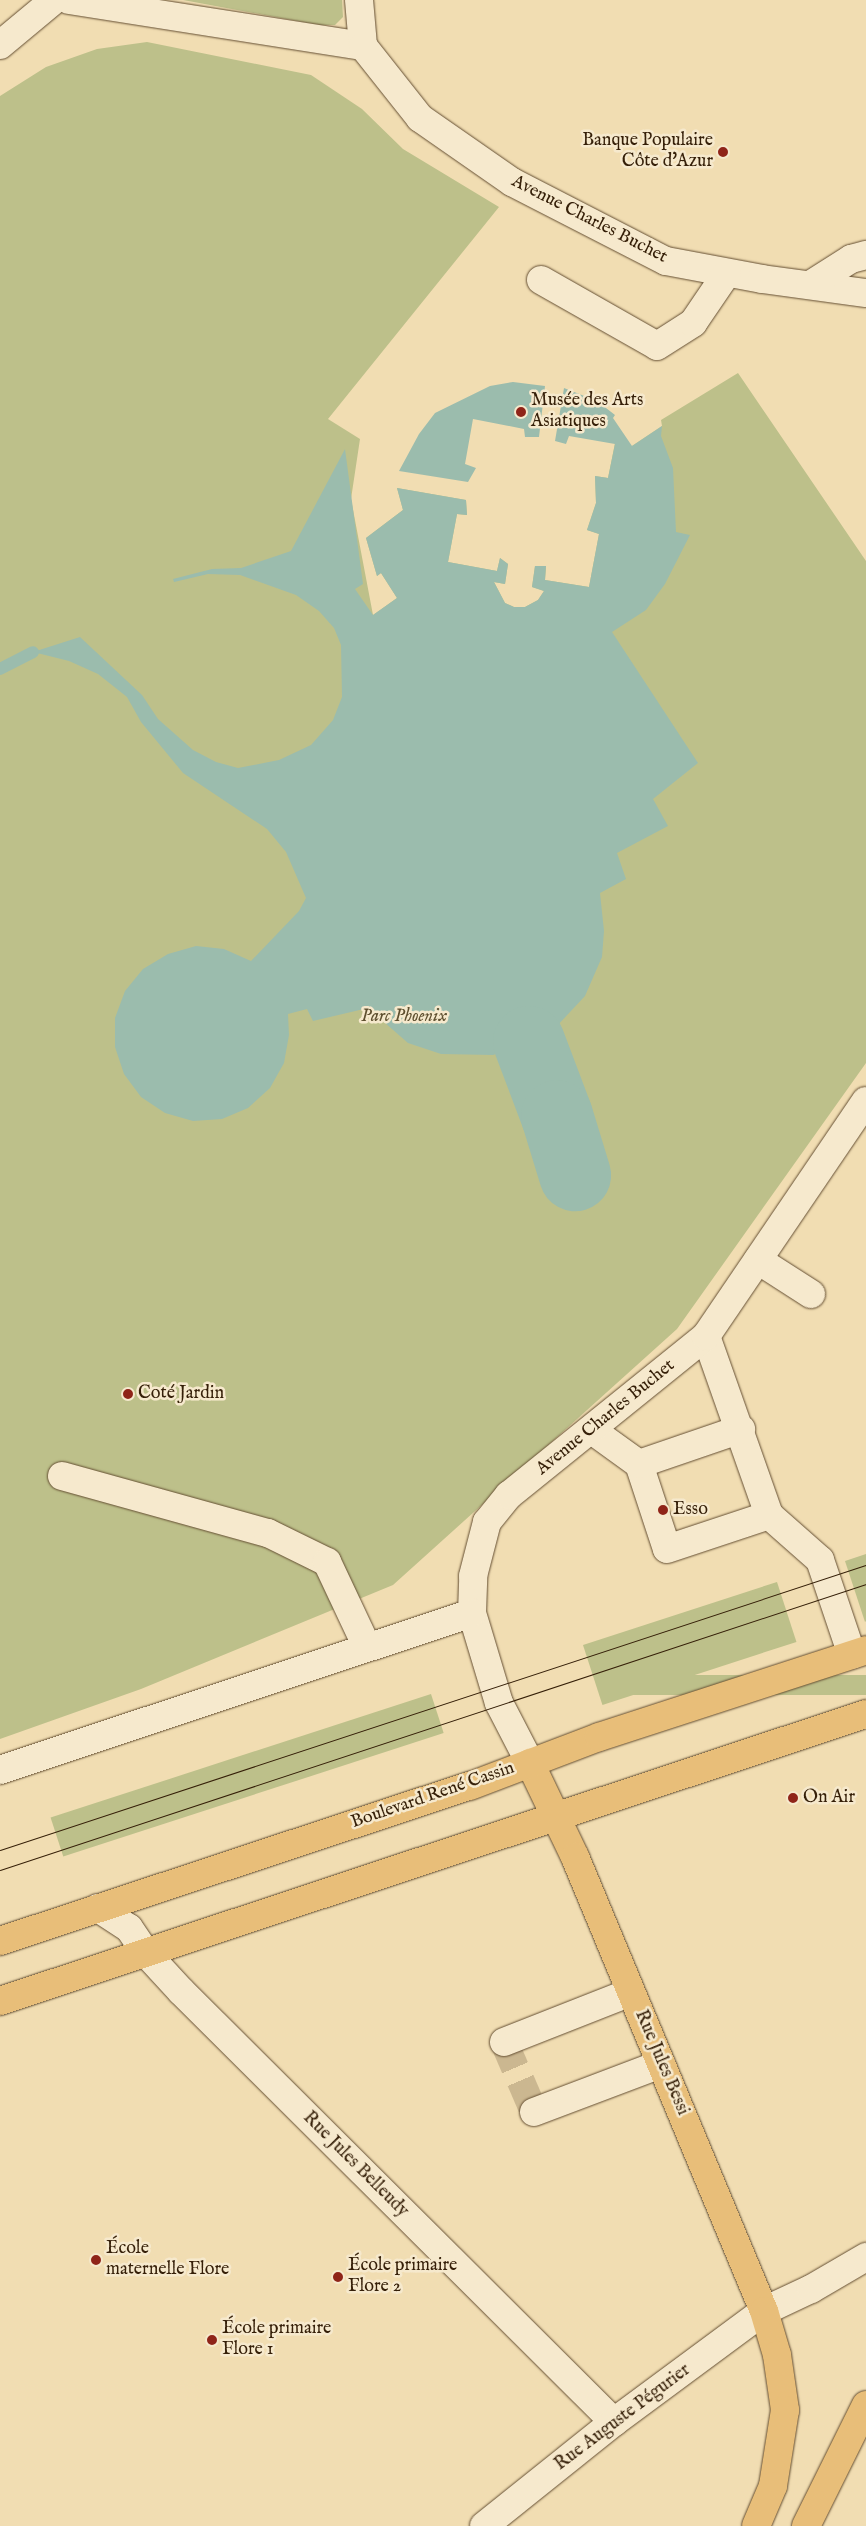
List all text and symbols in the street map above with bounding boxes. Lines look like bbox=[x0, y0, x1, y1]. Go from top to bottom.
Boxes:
place label: Banque Populaire Côte d'Azur bbox=[582, 131, 713, 173]
marker: Banque Populaire Côte d'Azur bbox=[717, 146, 729, 158]
street label: Avenue Charles Buchet bbox=[507, 171, 671, 269]
place label: Musée des Arts Asiatiques bbox=[531, 391, 643, 434]
marker: Musée des Arts Asiatiques bbox=[515, 406, 527, 418]
park label: Parc Phoenix bbox=[361, 1006, 447, 1028]
street label: Avenue Charles Buchet bbox=[532, 1355, 680, 1481]
place label: Coté Jardin bbox=[138, 1383, 224, 1405]
marker: Coté Jardin bbox=[122, 1388, 134, 1400]
place label: Esso bbox=[673, 1499, 708, 1521]
marker: Esso bbox=[657, 1504, 669, 1516]
street label: Boulevard René Cassin bbox=[349, 1758, 517, 1834]
place label: On Air bbox=[803, 1787, 855, 1809]
marker: On Air bbox=[787, 1792, 799, 1804]
street label: Rue Jules Bessi bbox=[629, 2007, 693, 2119]
street label: Rue Jules Belleudy bbox=[298, 2108, 412, 2222]
place label: École maternelle Flore bbox=[106, 2239, 229, 2282]
marker: École maternelle Flore bbox=[90, 2254, 102, 2266]
place label: École primaire Flore 2 bbox=[348, 2256, 457, 2298]
marker: École primaire Flore 2 bbox=[332, 2271, 344, 2283]
place label: École primaire Flore 1 bbox=[222, 2319, 331, 2362]
marker: École primaire Flore 1 bbox=[206, 2334, 218, 2346]
street label: Rue Auguste Pégurier bbox=[551, 2360, 695, 2476]

